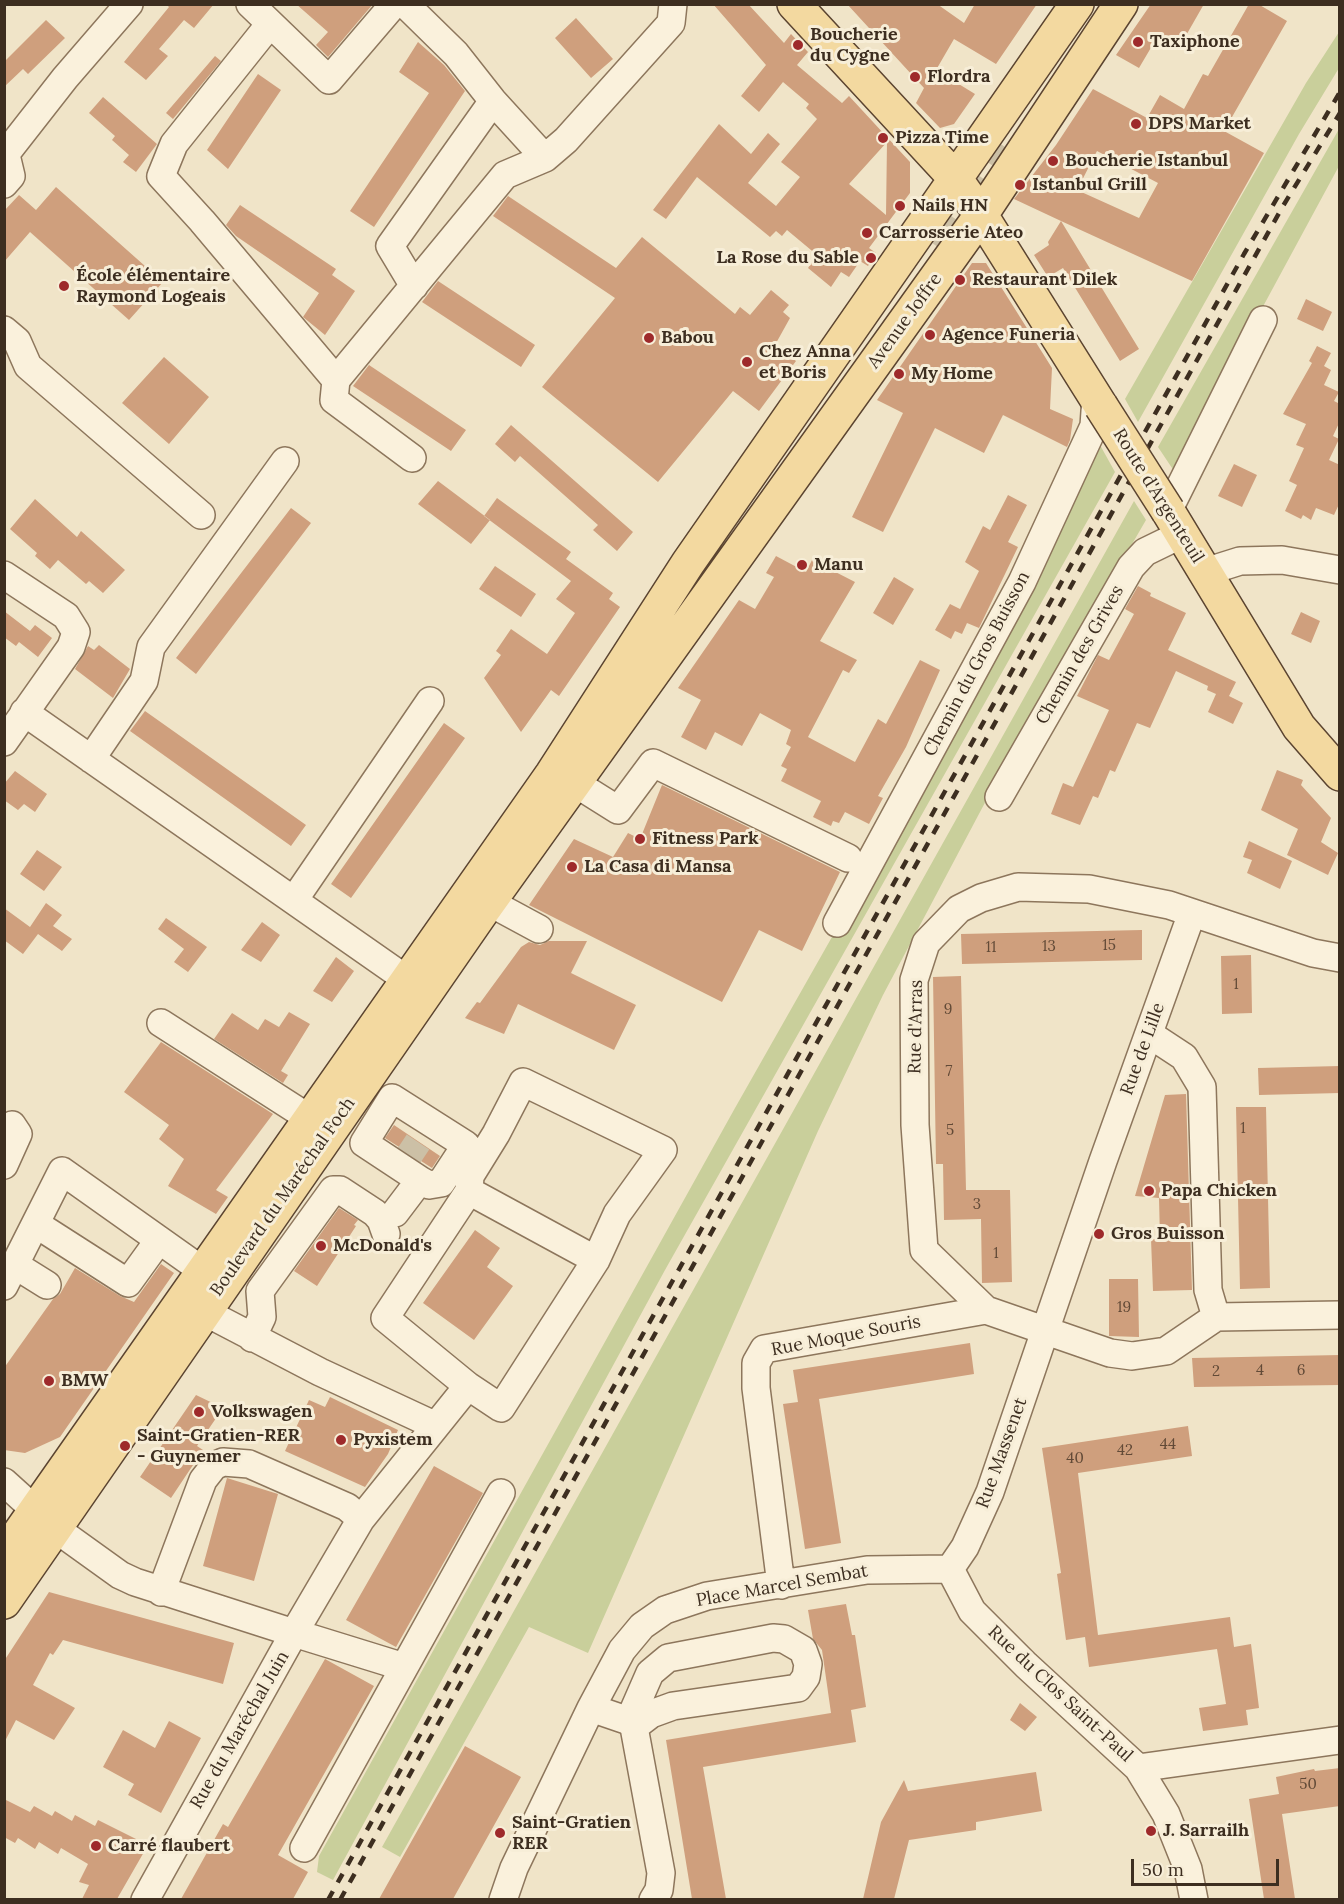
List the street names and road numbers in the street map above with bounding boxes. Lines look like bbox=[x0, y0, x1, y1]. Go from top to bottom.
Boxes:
street label: Avenue Joffre bbox=[863, 269, 947, 373]
street label: Route d'Argenteuil bbox=[1108, 425, 1208, 567]
street label: Chemin du Gros Buisson bbox=[919, 568, 1035, 760]
street label: Chemin des Grives bbox=[1031, 582, 1129, 728]
street label: Rue d'Arras bbox=[904, 980, 928, 1074]
street label: Rue de Lille bbox=[1116, 1000, 1170, 1098]
street label: Boulevard du Maréchal Foch bbox=[206, 1094, 360, 1300]
street label: Rue Moque Souris bbox=[769, 1311, 923, 1361]
street label: Rue Massenet bbox=[972, 1395, 1032, 1511]
street label: Place Marcel Sembat bbox=[694, 1560, 870, 1612]
street label: Rue du Clos Saint-Paul bbox=[983, 1621, 1137, 1767]
street label: Rue du Maréchal Juin bbox=[186, 1647, 294, 1813]

